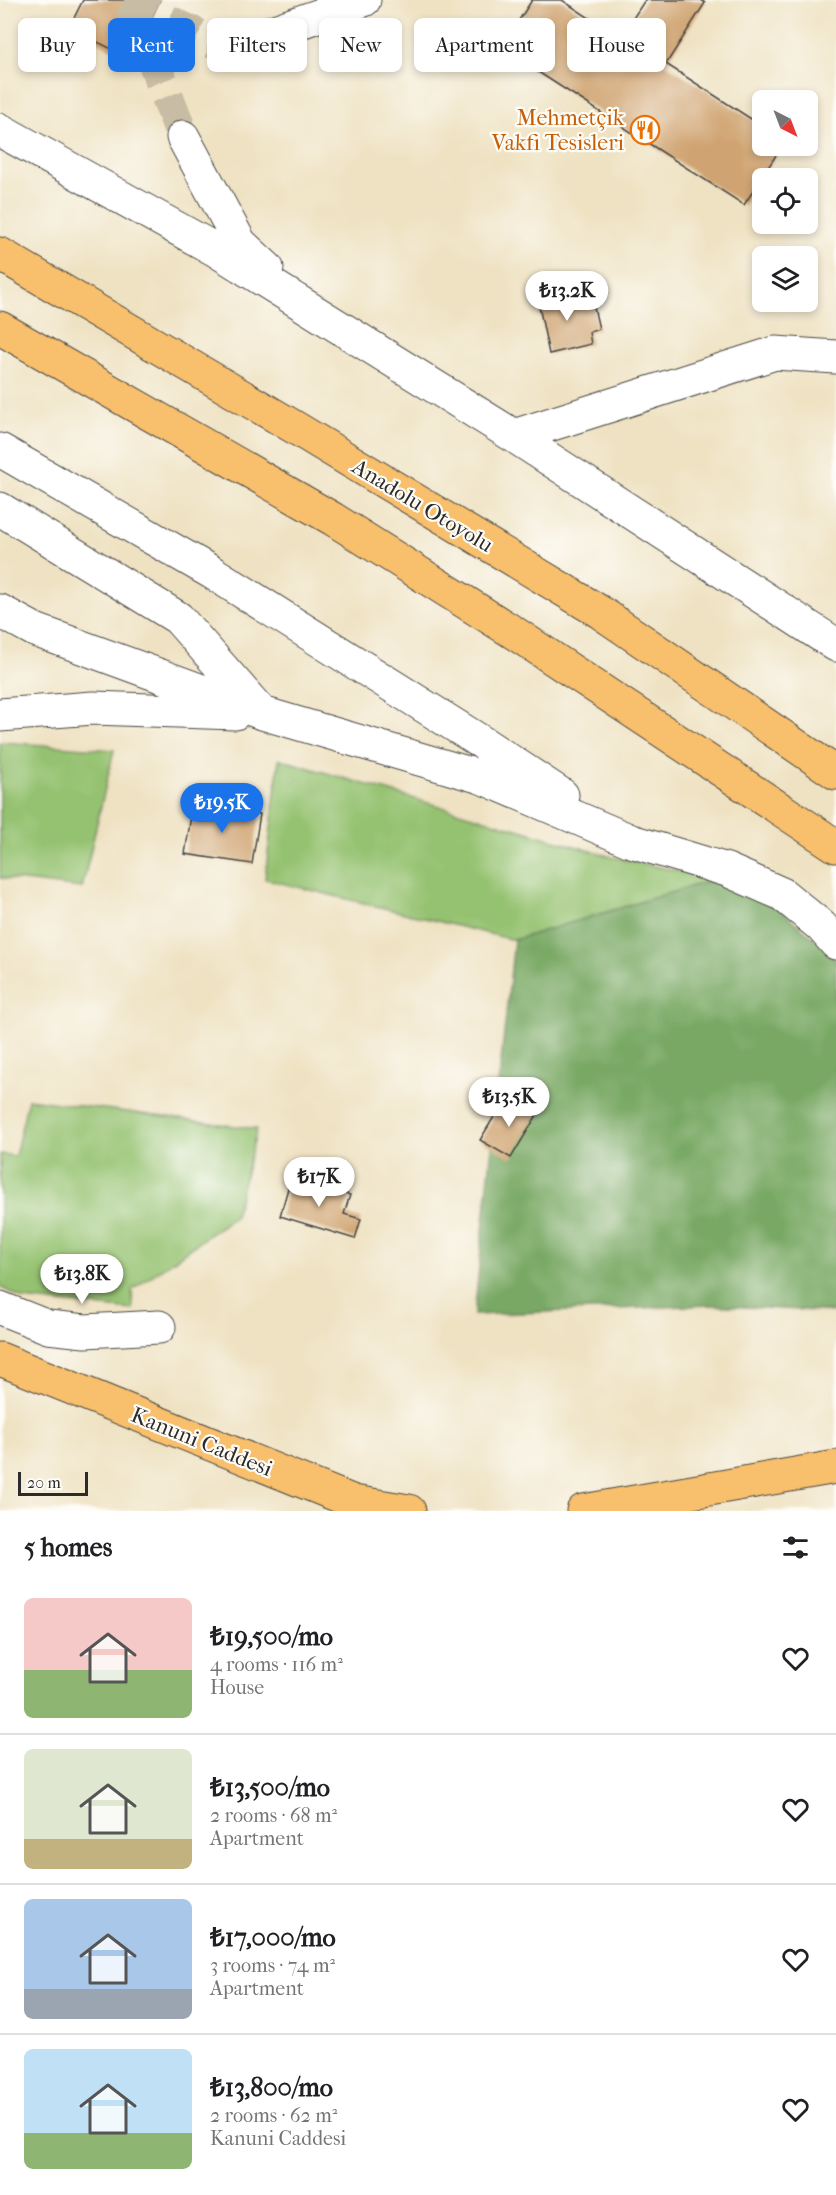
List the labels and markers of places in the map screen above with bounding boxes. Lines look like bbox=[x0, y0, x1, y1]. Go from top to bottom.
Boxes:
place label: Mehmetçik Vakfı Tesisleri bbox=[491, 105, 625, 156]
restaurant icon: Mehmetçik Vakfı Tesisleri bbox=[629, 114, 661, 146]
pin: ₺13.2K bbox=[518, 271, 616, 322]
pin: ₺19.5K bbox=[173, 783, 271, 834]
pin: ₺13.5K bbox=[460, 1077, 558, 1128]
pin: ₺17K bbox=[283, 1157, 355, 1208]
pin: ₺13.8K bbox=[33, 1254, 131, 1305]

